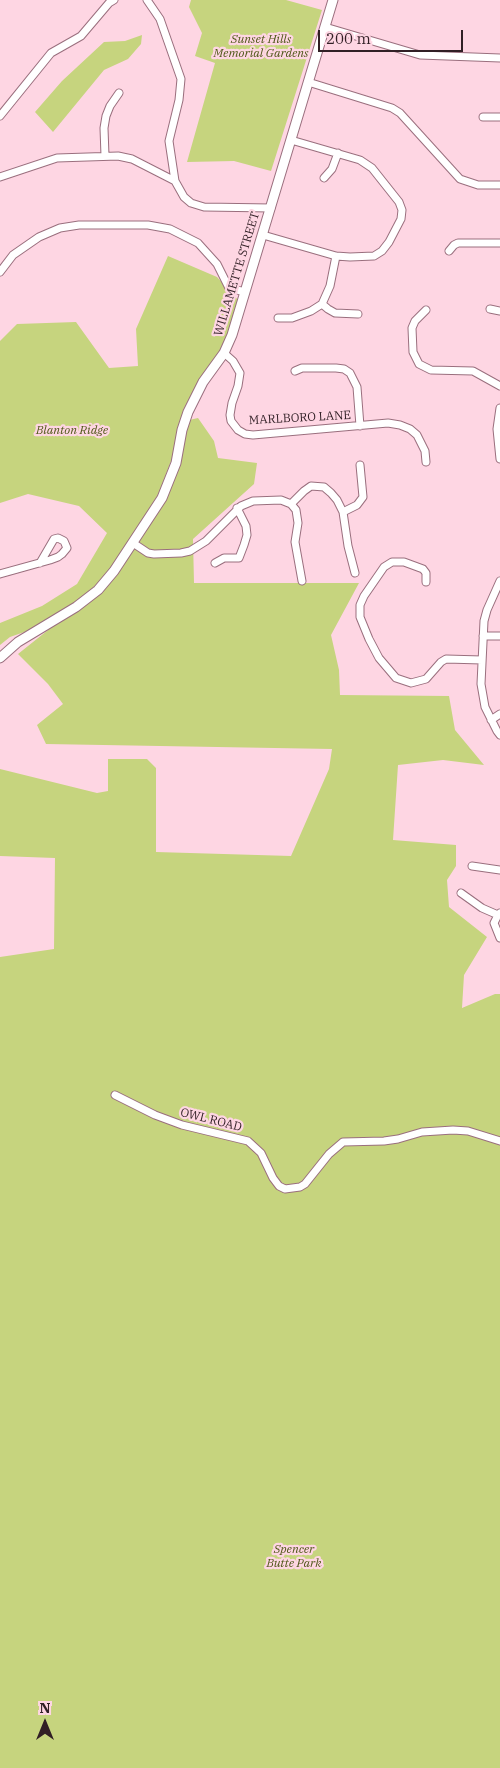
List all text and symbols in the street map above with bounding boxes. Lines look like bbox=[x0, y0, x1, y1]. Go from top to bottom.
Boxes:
scale bar bbox=[320, 20, 465, 52]
text: 200 m bbox=[326, 29, 371, 48]
park label: Sunset Hills Memorial Gardens bbox=[213, 33, 309, 61]
street label: WILLAMETTE STREET bbox=[211, 210, 263, 338]
street label: MARLBORO LANE bbox=[249, 408, 351, 428]
park label: Blanton Ridge bbox=[36, 424, 108, 438]
street label: OWL ROAD bbox=[179, 1105, 243, 1135]
park label: Spencer Butte Park bbox=[266, 1543, 322, 1571]
north arrow bbox=[20, 1698, 70, 1748]
text: N bbox=[39, 1699, 51, 1717]

